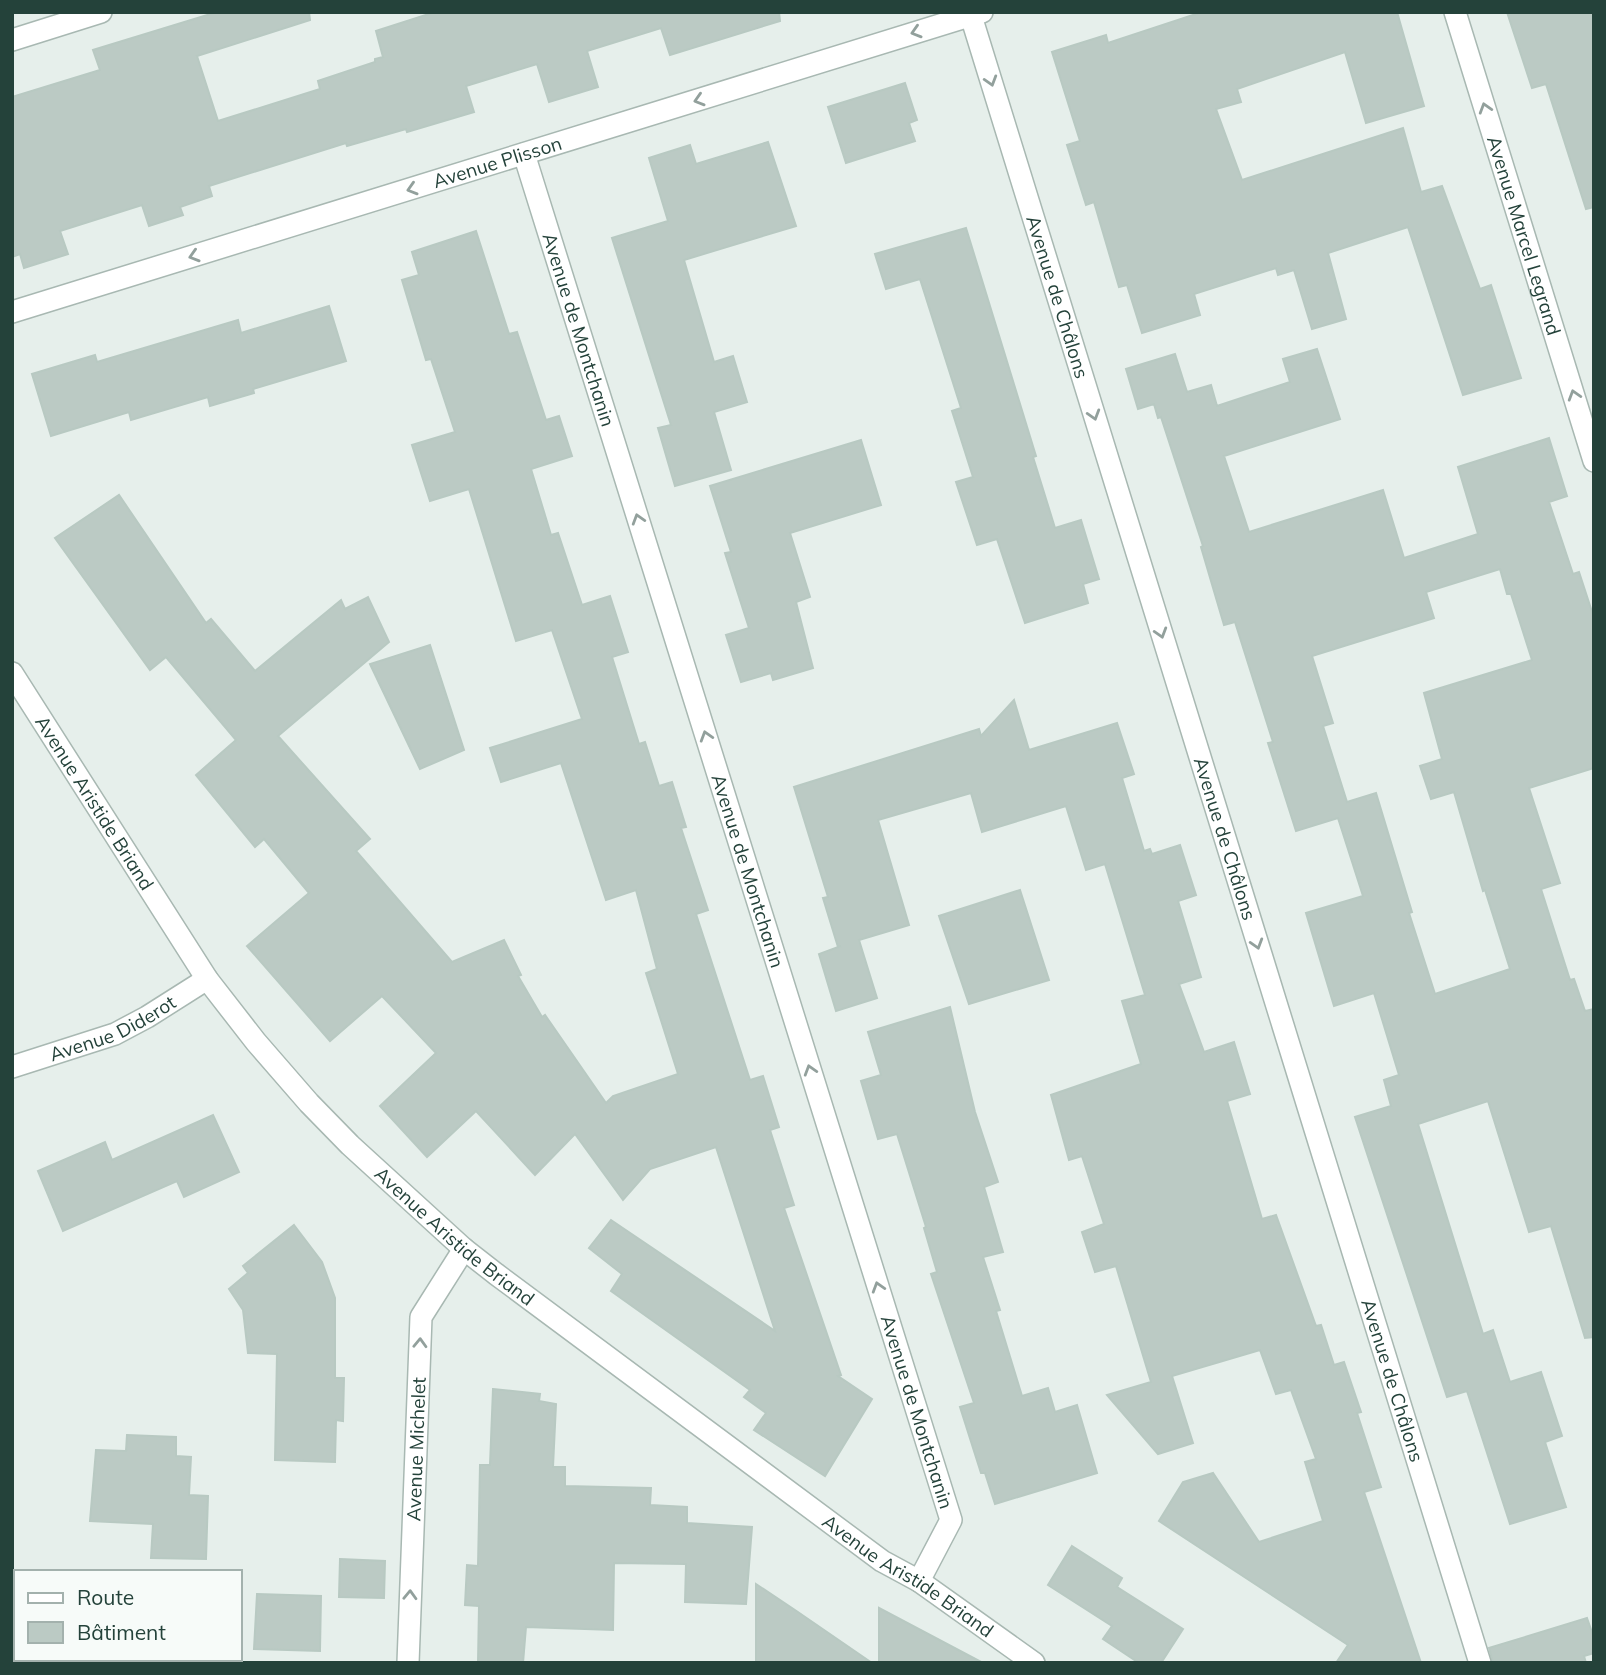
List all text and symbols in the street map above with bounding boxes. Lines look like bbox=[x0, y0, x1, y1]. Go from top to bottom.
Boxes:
one-way arrow bbox=[911, 24, 923, 39]
one-way arrow bbox=[982, 75, 997, 87]
one-way arrow bbox=[693, 91, 705, 106]
one-way arrow bbox=[1478, 102, 1493, 114]
street label: Avenue Plisson bbox=[430, 131, 565, 193]
street label: Avenue Marcel Legrand bbox=[1482, 133, 1566, 338]
one-way arrow bbox=[406, 181, 418, 195]
street label: Avenue de Châlons bbox=[1021, 212, 1094, 381]
street label: Avenue de Montchanin bbox=[537, 230, 620, 429]
one-way arrow bbox=[189, 248, 201, 262]
one-way arrow bbox=[1567, 390, 1582, 402]
one-way arrow bbox=[1086, 409, 1100, 421]
one-way arrow bbox=[632, 513, 647, 525]
one-way arrow bbox=[1153, 626, 1168, 638]
street label: Avenue Aristide Briand bbox=[30, 711, 159, 895]
one-way arrow bbox=[700, 730, 714, 742]
street label: Avenue de Châlons bbox=[1189, 754, 1262, 923]
street label: Avenue de Montchanin bbox=[707, 771, 790, 971]
one-way arrow bbox=[1249, 937, 1264, 949]
street label: Avenue Diderot bbox=[46, 990, 180, 1066]
one-way arrow bbox=[804, 1064, 819, 1076]
street label: Avenue Aristide Briand bbox=[370, 1162, 539, 1310]
one-way arrow bbox=[872, 1281, 886, 1294]
street label: Avenue de Châlons bbox=[1356, 1296, 1429, 1465]
street label: Avenue de Montchanin bbox=[876, 1312, 959, 1512]
one-way arrow bbox=[412, 1337, 427, 1348]
street label: Avenue Michelet bbox=[401, 1376, 431, 1522]
street label: Avenue Aristide Briand bbox=[818, 1509, 998, 1642]
legend bbox=[14, 1570, 242, 1661]
text: Route bbox=[77, 1584, 134, 1610]
one-way arrow bbox=[403, 1589, 418, 1600]
text: Bâtiment bbox=[77, 1619, 166, 1645]

